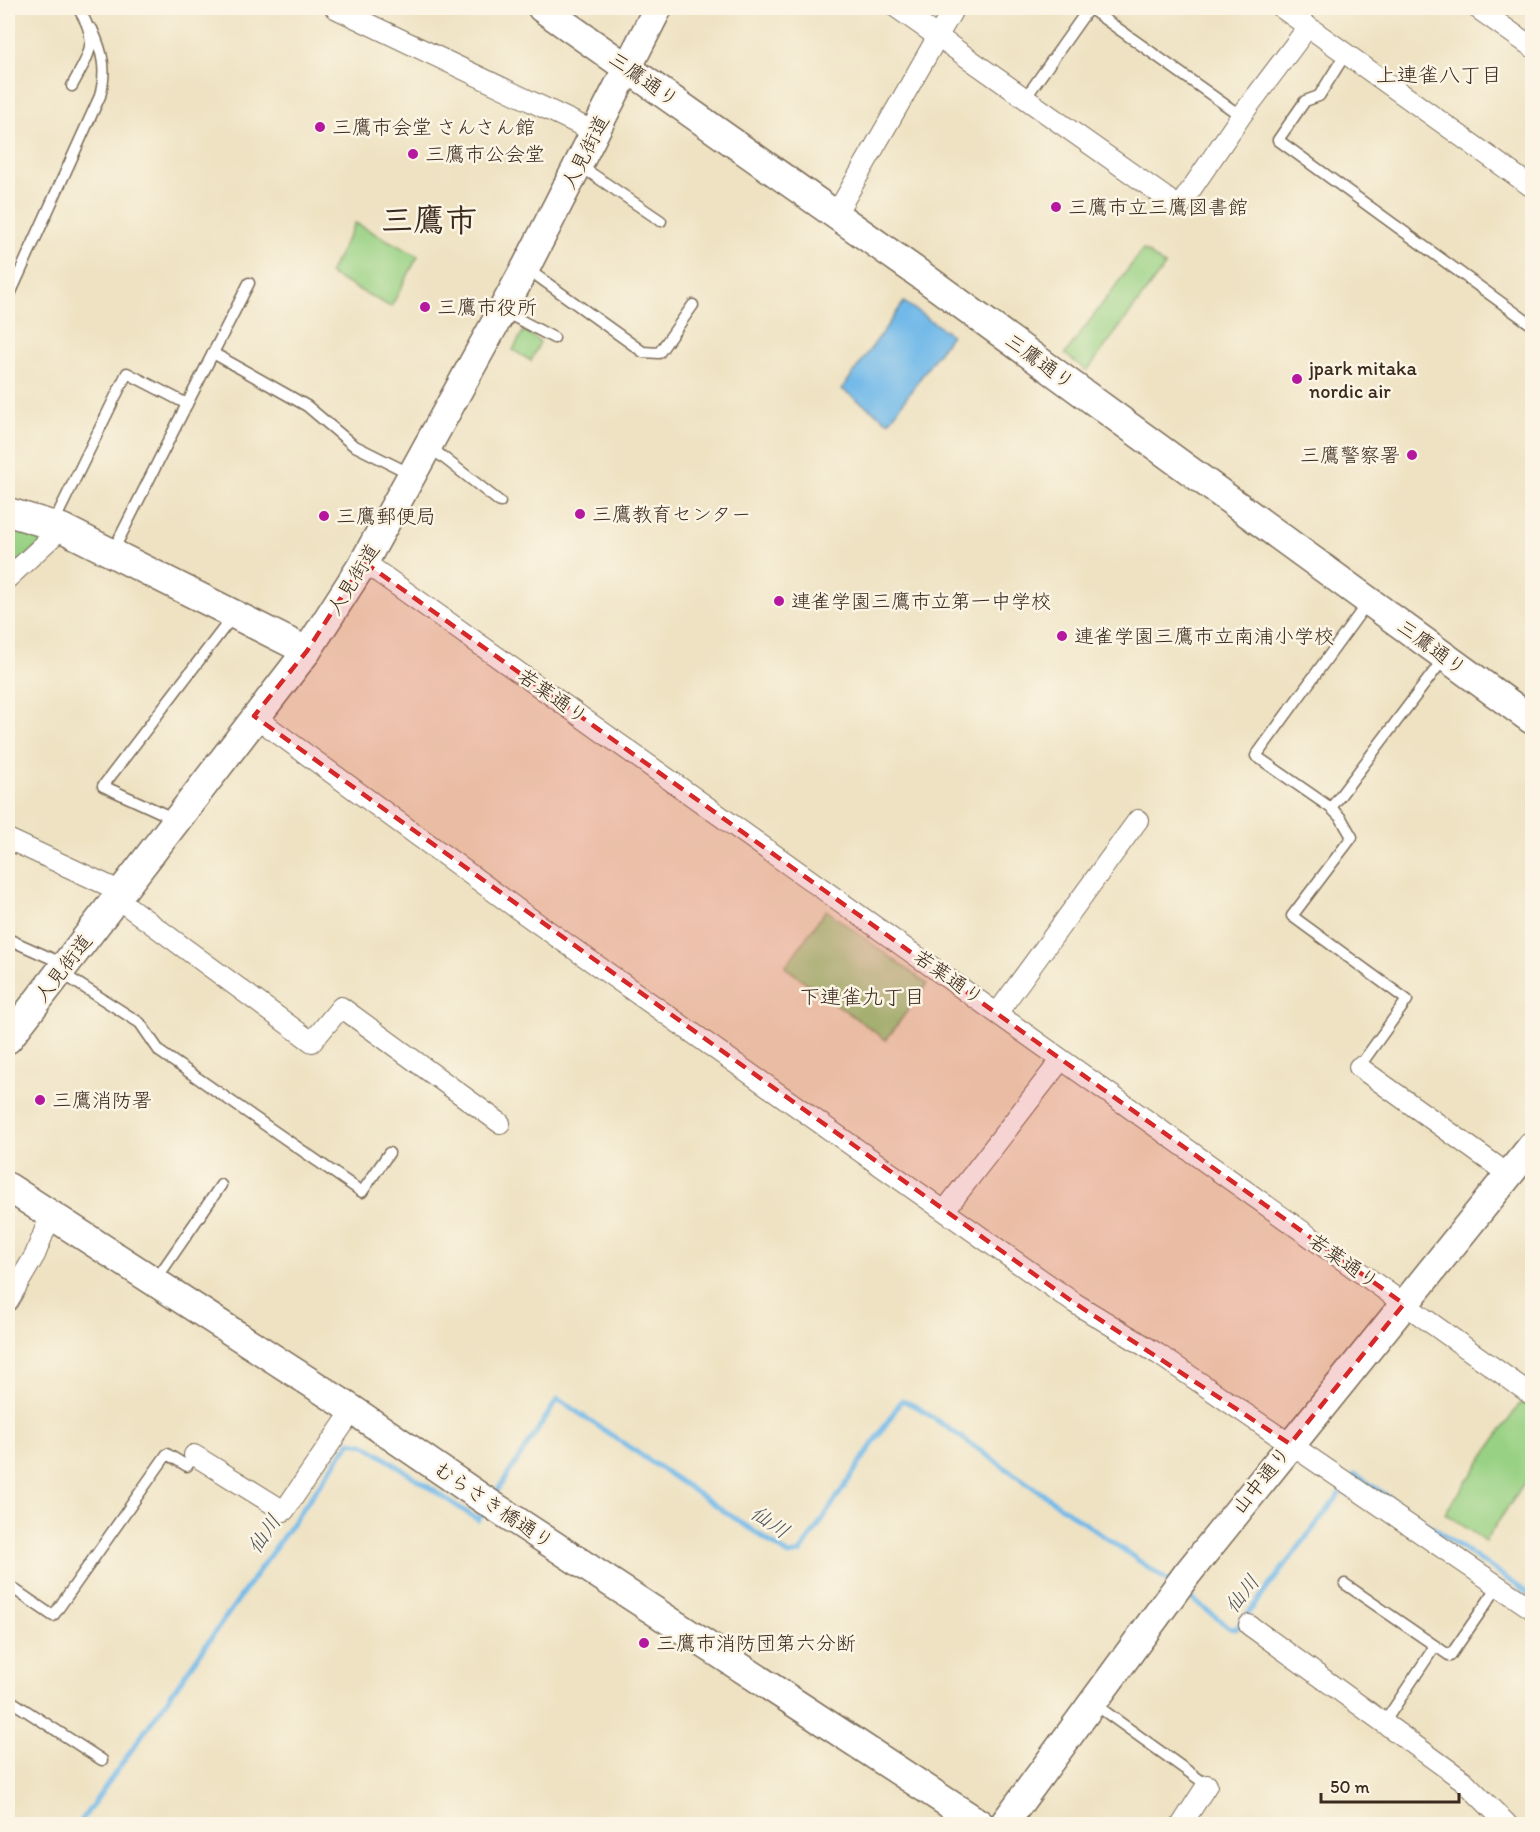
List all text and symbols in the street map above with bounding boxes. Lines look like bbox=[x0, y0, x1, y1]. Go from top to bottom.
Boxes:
street label: 三鷹通り bbox=[604, 46, 684, 112]
district label: 上連雀八丁目 bbox=[1376, 62, 1502, 87]
street label: 人見街道 bbox=[556, 111, 614, 193]
place label: 三鷹市会堂 さんさん館 bbox=[332, 115, 535, 139]
marker: 三鷹市会堂 さんさん館 bbox=[313, 120, 327, 134]
place label: 三鷹市公会堂 bbox=[425, 142, 545, 166]
marker: 三鷹市公会堂 bbox=[406, 147, 420, 161]
place label: 三鷹市立三鷹図書館 bbox=[1068, 195, 1248, 219]
marker: 三鷹市立三鷹図書館 bbox=[1049, 200, 1063, 214]
district label: 三鷹市 bbox=[381, 201, 477, 239]
place label: 三鷹市役所 bbox=[437, 295, 537, 319]
marker: 三鷹市役所 bbox=[418, 300, 432, 314]
street label: 三鷹通り bbox=[1001, 328, 1079, 394]
place label: jpark mitaka nordic air bbox=[1308, 356, 1417, 403]
marker: jpark mitaka nordic air bbox=[1290, 372, 1304, 386]
place label: 三鷹警察署 bbox=[1300, 443, 1400, 467]
marker: 三鷹警察署 bbox=[1405, 448, 1419, 462]
place label: 三鷹教育センター bbox=[592, 502, 751, 526]
place label: 三鷹郵便局 bbox=[336, 504, 436, 528]
marker: 三鷹教育センター bbox=[573, 507, 587, 521]
marker: 三鷹郵便局 bbox=[317, 509, 331, 523]
street label: 人見街道 bbox=[322, 539, 384, 619]
place label: 連雀学園三鷹市立第一中学校 bbox=[791, 589, 1051, 613]
marker: 連雀学園三鷹市立第一中学校 bbox=[772, 594, 786, 608]
street label: 三鷹通り bbox=[1393, 614, 1471, 680]
place label: 連雀学園三鷹市立南浦小学校 bbox=[1074, 624, 1334, 648]
marker: 連雀学園三鷹市立南浦小学校 bbox=[1055, 629, 1069, 643]
street label: 若葉通り bbox=[513, 663, 593, 729]
street label: 人見街道 bbox=[29, 929, 97, 1007]
street label: 若葉通り bbox=[909, 944, 989, 1010]
district label: 下連雀九丁目 bbox=[799, 984, 925, 1009]
place label: 三鷹消防署 bbox=[52, 1088, 152, 1112]
marker: 三鷹消防署 bbox=[33, 1093, 47, 1107]
street label: 若葉通り bbox=[1304, 1228, 1384, 1294]
street label: 山中通り bbox=[1227, 1441, 1295, 1519]
street label: むらさき橋通り bbox=[430, 1456, 558, 1554]
water label: 仙川 bbox=[746, 1499, 795, 1544]
water label: 仙川 bbox=[241, 1509, 286, 1558]
water label: 仙川 bbox=[1219, 1569, 1264, 1618]
place label: 三鷹市消防団第六分断 bbox=[656, 1631, 856, 1655]
marker: 三鷹市消防団第六分断 bbox=[637, 1636, 651, 1650]
scale bar bbox=[1321, 1766, 1459, 1804]
text: 50 m bbox=[1330, 1776, 1370, 1798]

